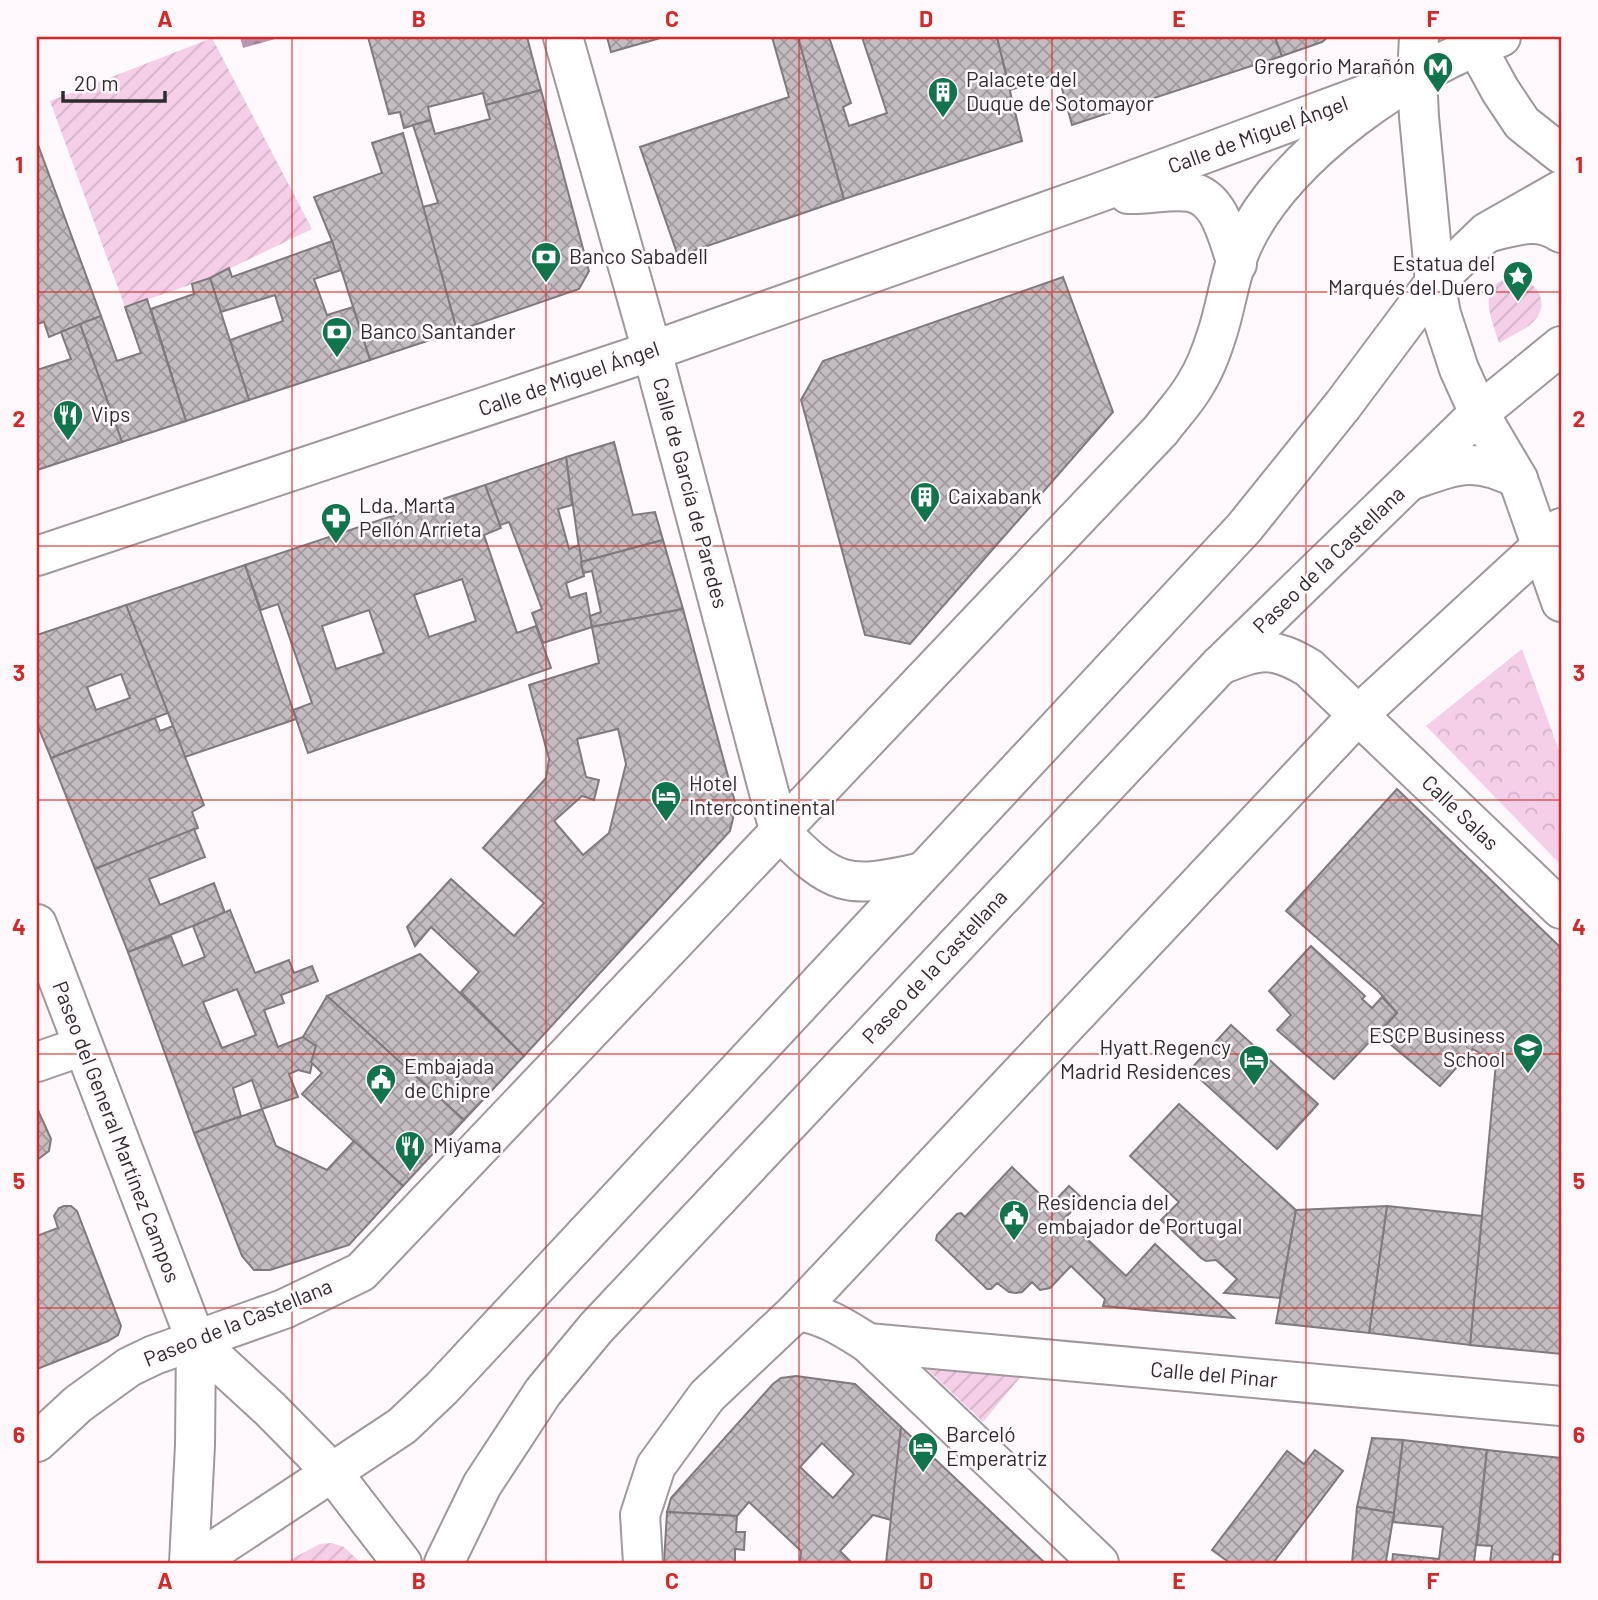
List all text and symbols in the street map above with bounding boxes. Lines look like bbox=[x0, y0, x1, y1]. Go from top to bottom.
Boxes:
text: A bbox=[157, 4, 173, 32]
text: B bbox=[412, 4, 426, 32]
text: C bbox=[665, 4, 679, 32]
text: D bbox=[919, 4, 933, 32]
text: E bbox=[1172, 4, 1186, 32]
text: F bbox=[1427, 4, 1440, 32]
metro station icon: Gregorio Marañón bbox=[1421, 50, 1455, 94]
place label: Gregorio Marañón bbox=[1254, 53, 1415, 78]
scale bar bbox=[63, 60, 164, 104]
place label: Palacete del Duque de Sotomayor bbox=[966, 66, 1154, 115]
text: 20 m bbox=[74, 70, 119, 95]
building icon: Palacete del Duque de Sotomayor bbox=[926, 75, 960, 119]
street label: Calle de Miguel Ángel bbox=[1164, 89, 1351, 178]
text: 1 bbox=[15, 150, 23, 178]
text: 1 bbox=[1575, 150, 1583, 178]
bank icon: Banco Sabadell bbox=[529, 240, 563, 284]
place label: Banco Sabadell bbox=[569, 243, 708, 268]
place label: Estatua del Marqués del Duero bbox=[1328, 250, 1495, 299]
place icon: Estatua del Marqués del Duero bbox=[1501, 259, 1535, 303]
bank icon: Banco Santander bbox=[320, 315, 354, 359]
place label: Banco Santander bbox=[360, 318, 516, 343]
street label: Calle de Miguel Ángel bbox=[475, 335, 662, 420]
street label: Calle de García de Paredes bbox=[649, 375, 734, 611]
restaurant icon: Vips bbox=[51, 398, 85, 442]
place label: Vips bbox=[91, 401, 130, 426]
text: 2 bbox=[13, 404, 25, 432]
text: 2 bbox=[1573, 404, 1585, 432]
building icon: Caixabank bbox=[908, 480, 942, 524]
street label: Paseo de la Castellana bbox=[1247, 480, 1409, 638]
place label: Caixabank bbox=[948, 483, 1041, 508]
place label: Lda. Marta Pellón Arrieta bbox=[359, 492, 482, 541]
pharmacy icon: Lda. Marta Pellón Arrieta bbox=[319, 501, 353, 545]
text: 3 bbox=[13, 658, 25, 686]
text: 3 bbox=[1573, 658, 1585, 686]
street label: Calle Salas bbox=[1417, 769, 1505, 855]
place label: Hotel Intercontinental bbox=[689, 770, 835, 819]
hotel icon: Hotel Intercontinental bbox=[649, 779, 683, 823]
street label: Paseo de la Castellana bbox=[856, 884, 1012, 1048]
text: 4 bbox=[12, 912, 26, 940]
text: 4 bbox=[1572, 912, 1586, 940]
street label: Paseo del General Martínez Campos bbox=[48, 977, 187, 1286]
place label: ESCP Business School bbox=[1369, 1022, 1505, 1071]
school or university icon: ESCP Business School bbox=[1511, 1031, 1545, 1075]
place label: Hyatt Regency Madrid Residences bbox=[1060, 1034, 1231, 1083]
hotel icon: Hyatt Regency Madrid Residences bbox=[1237, 1043, 1271, 1087]
place label: Embajada de Chipre bbox=[404, 1053, 494, 1102]
public building icon: Embajada de Chipre bbox=[364, 1062, 398, 1106]
restaurant icon: Miyama bbox=[393, 1129, 427, 1173]
place label: Miyama bbox=[433, 1132, 502, 1157]
text: 5 bbox=[13, 1166, 25, 1194]
text: 5 bbox=[1573, 1166, 1585, 1194]
place label: Residencia del embajador de Portugal bbox=[1037, 1189, 1242, 1238]
public building icon: Residencia del embajador de Portugal bbox=[997, 1198, 1031, 1242]
street label: Paseo de la Castellana bbox=[140, 1272, 335, 1371]
street label: Calle del Pinar bbox=[1150, 1355, 1279, 1392]
text: 6 bbox=[13, 1420, 25, 1448]
text: 6 bbox=[1573, 1420, 1585, 1448]
place label: Barceló Emperatriz bbox=[946, 1421, 1047, 1470]
hotel icon: Barceló Emperatriz bbox=[906, 1430, 940, 1474]
text: A bbox=[157, 1566, 173, 1594]
text: B bbox=[412, 1566, 426, 1594]
text: C bbox=[665, 1566, 679, 1594]
text: D bbox=[919, 1566, 933, 1594]
text: E bbox=[1172, 1566, 1186, 1594]
text: F bbox=[1427, 1566, 1440, 1594]

